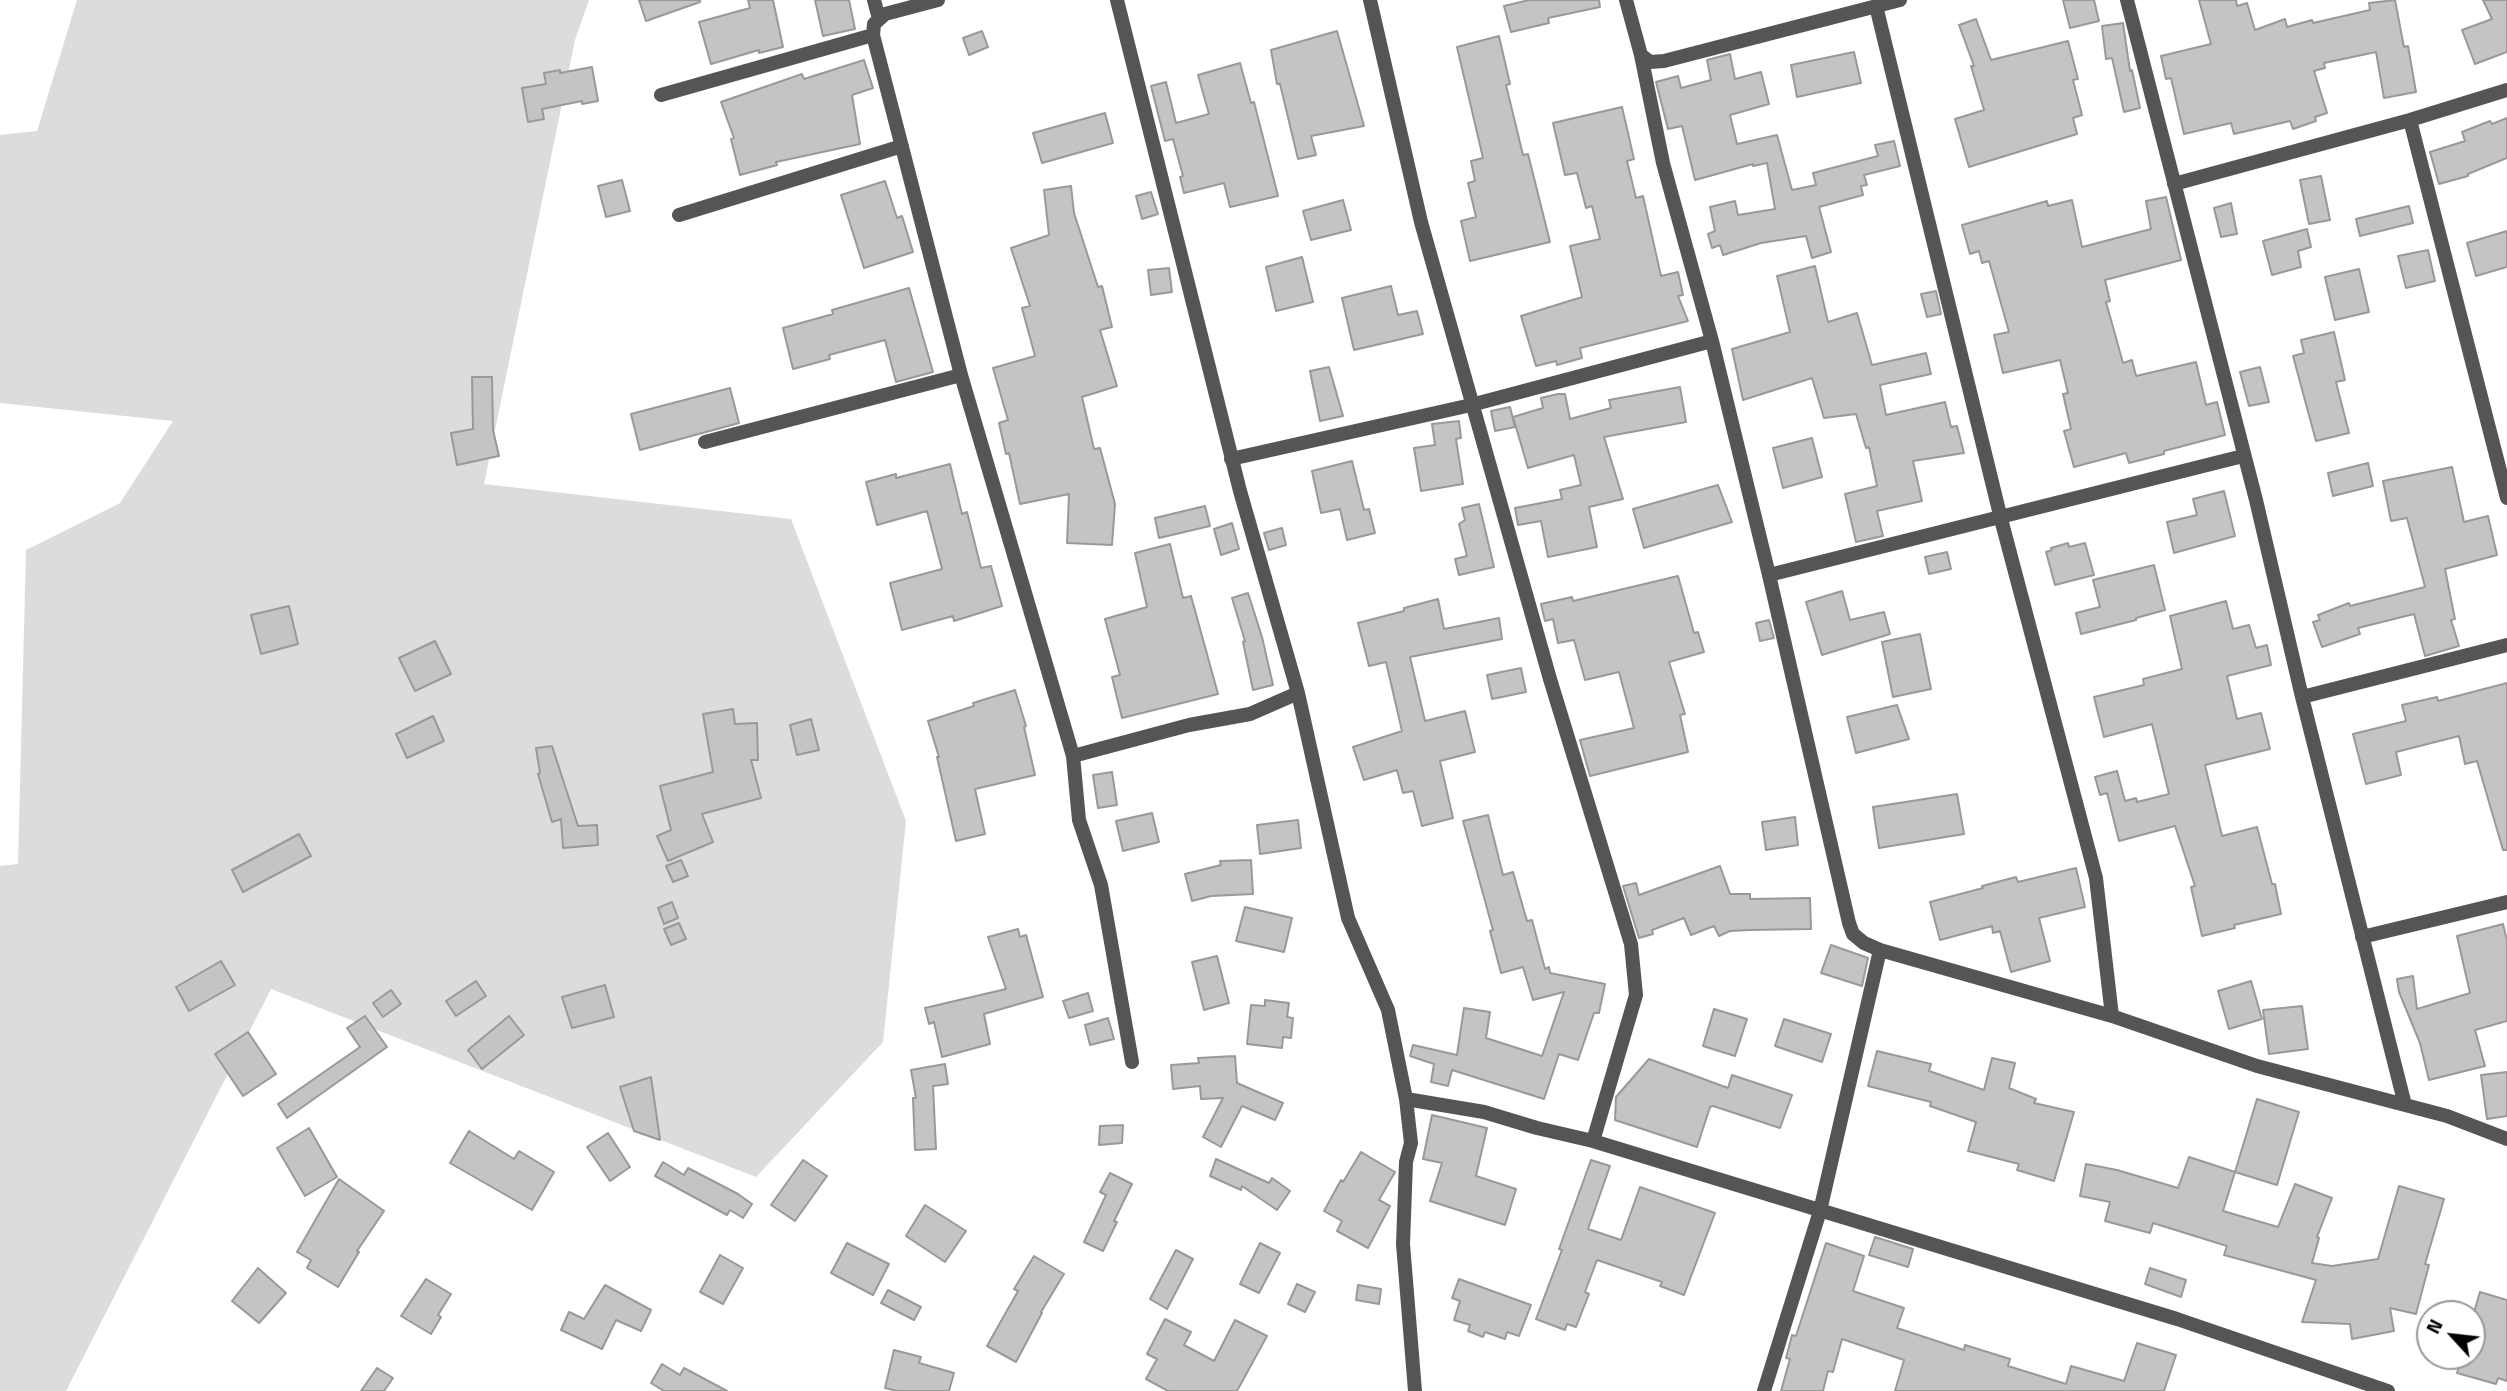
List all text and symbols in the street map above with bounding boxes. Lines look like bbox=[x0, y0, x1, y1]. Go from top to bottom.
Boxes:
north arrow bbox=[2416, 1300, 2486, 1370]
text: N bbox=[2418, 1314, 2450, 1339]

